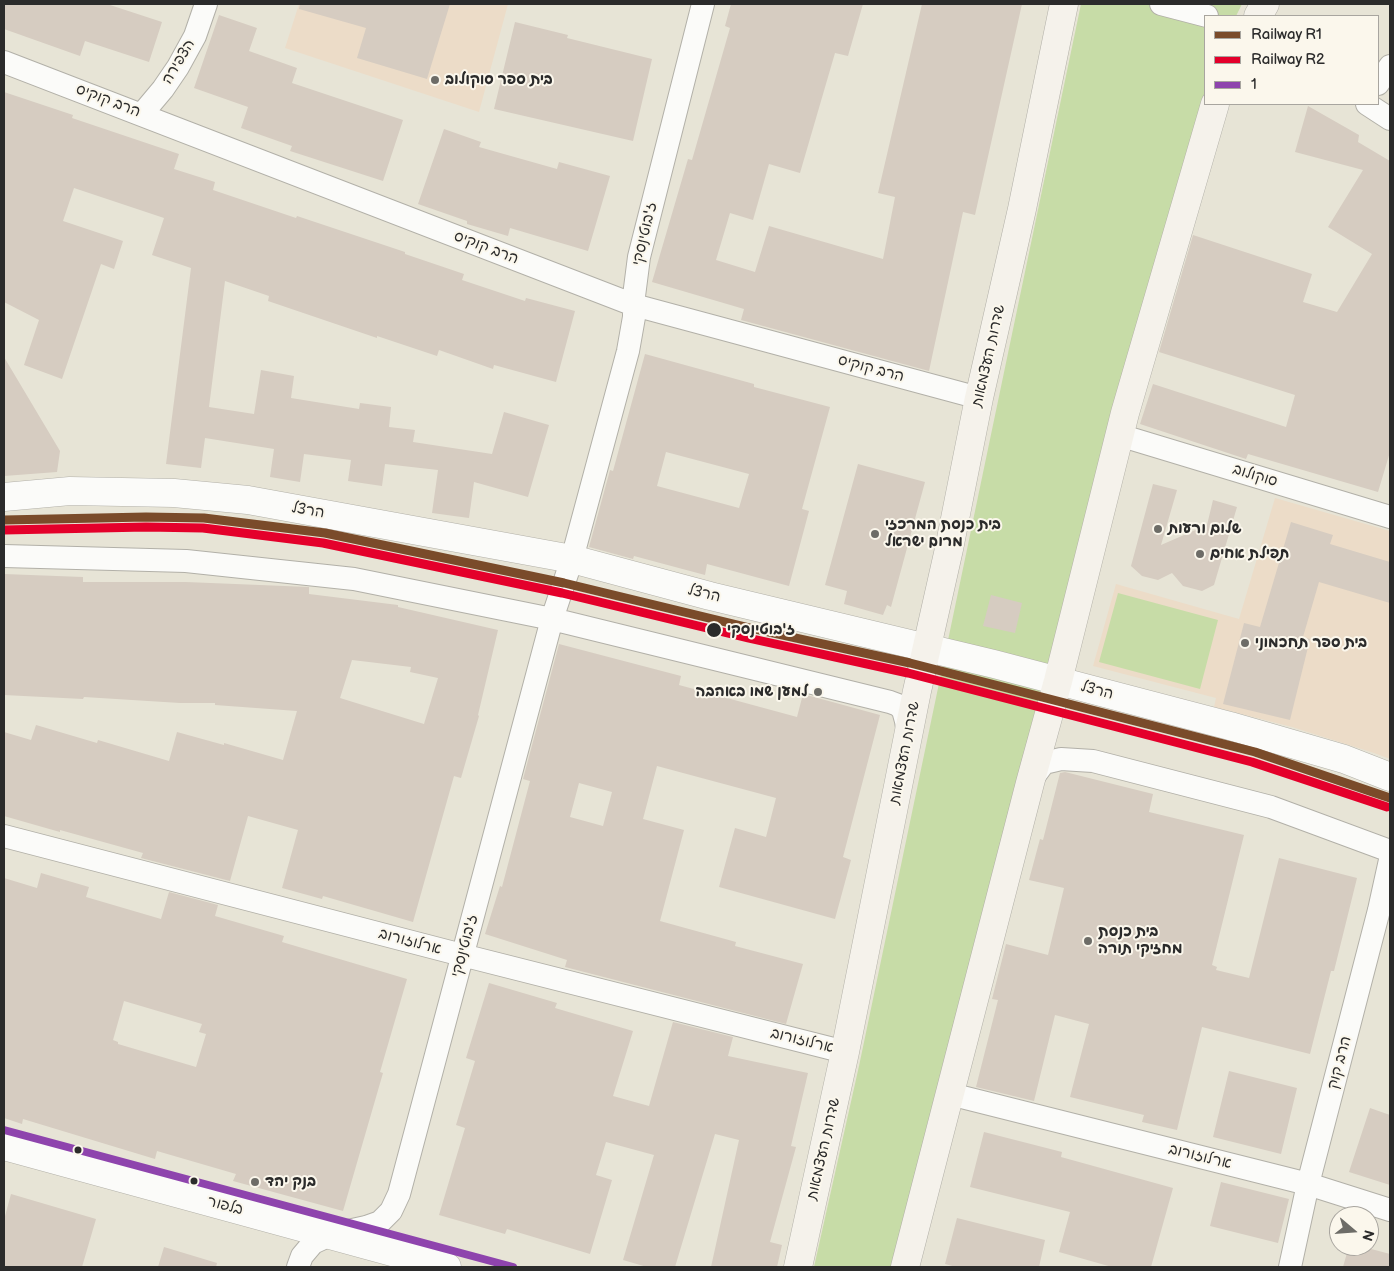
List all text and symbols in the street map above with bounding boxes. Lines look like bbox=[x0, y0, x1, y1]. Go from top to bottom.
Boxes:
legend bbox=[1204, 15, 1379, 105]
text: Railway R1 bbox=[1251, 25, 1322, 44]
street label: הצפירה bbox=[159, 36, 199, 88]
text: Railway R2 bbox=[1251, 50, 1325, 69]
place label: בית ספר סוקולוב bbox=[445, 71, 553, 89]
marker: בית ספר סוקולוב bbox=[429, 74, 441, 86]
text: 1 bbox=[1251, 75, 1257, 94]
street label: הרב קוקיס bbox=[73, 80, 143, 122]
street label: ז'בוטינסקי bbox=[629, 201, 661, 267]
street label: הרב קוקיס bbox=[451, 227, 521, 269]
street label: שדרות העצמאות bbox=[968, 303, 1010, 409]
street label: הרב קוקיס bbox=[836, 352, 906, 386]
street label: סוקולוב bbox=[1230, 461, 1280, 491]
street label: הרצל bbox=[290, 499, 326, 523]
place label: בית כנסת המרכזי מרום ישראל bbox=[885, 516, 1001, 551]
place label: שלום ורעות bbox=[1168, 520, 1242, 538]
marker: שלום ורעות bbox=[1152, 523, 1164, 535]
marker: בית כנסת המרכזי מרום ישראל bbox=[869, 528, 881, 540]
place label: תפילת אחים bbox=[1210, 545, 1289, 563]
marker: תפילת אחים bbox=[1194, 548, 1206, 560]
street label: הרצל bbox=[686, 581, 722, 607]
marker: ז'בוטינסקי bbox=[705, 621, 723, 639]
place label: ז'בוטינסקי bbox=[727, 621, 795, 639]
place label: בית ספר תחכמוני bbox=[1255, 634, 1367, 652]
marker: בית ספר תחכמוני bbox=[1239, 637, 1251, 649]
street label: הרצל bbox=[1079, 678, 1115, 704]
place label: למען שמו באהבה bbox=[696, 683, 808, 701]
marker: למען שמו באהבה bbox=[812, 686, 824, 698]
street label: שדרות העצמאות bbox=[886, 700, 924, 806]
street label: ז'בוטינסקי bbox=[448, 913, 482, 979]
place label: בית כנסת מחזיקי תורה bbox=[1098, 923, 1183, 958]
street label: ארלוזורוב bbox=[377, 925, 443, 959]
marker: בית כנסת מחזיקי תורה bbox=[1082, 935, 1094, 947]
street label: ארלוזורוב bbox=[769, 1025, 835, 1057]
street label: הרב קוק bbox=[1324, 1034, 1356, 1092]
street label: שדרות העצמאות bbox=[803, 1096, 845, 1202]
street label: ארלוזורוב bbox=[1167, 1141, 1233, 1173]
unlabelled marker bbox=[73, 1145, 83, 1155]
place label: בנק יהד bbox=[265, 1173, 316, 1191]
unlabelled marker bbox=[189, 1176, 199, 1186]
marker: בנק יהד bbox=[249, 1176, 261, 1188]
street label: בלפור bbox=[205, 1193, 245, 1219]
north arrow bbox=[1329, 1206, 1379, 1256]
text: N bbox=[1358, 1228, 1378, 1243]

